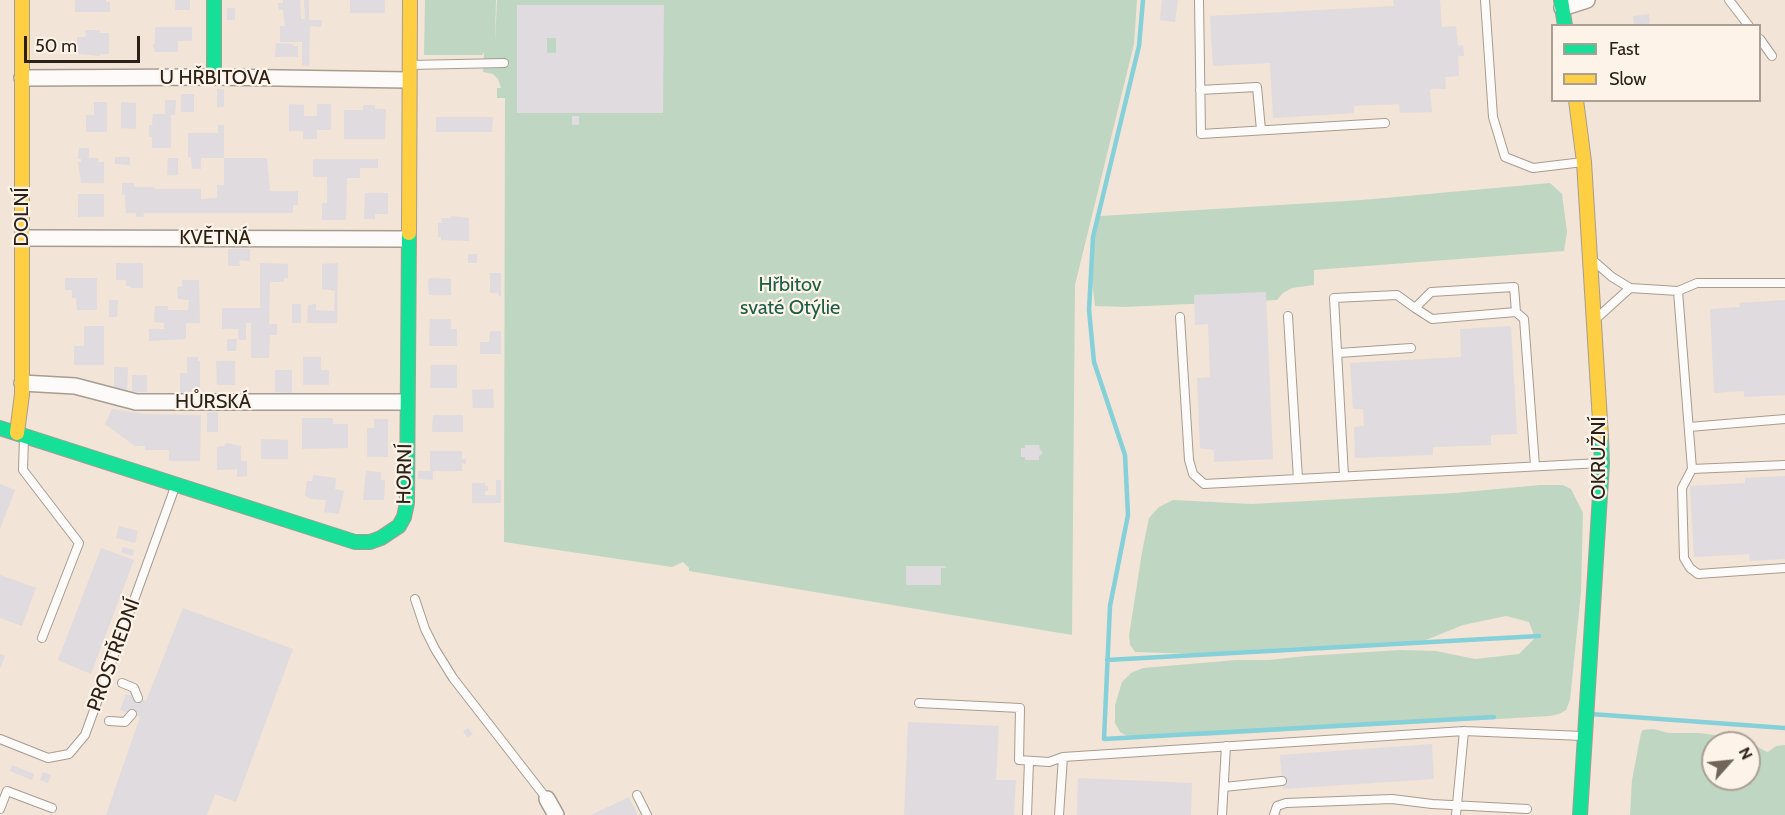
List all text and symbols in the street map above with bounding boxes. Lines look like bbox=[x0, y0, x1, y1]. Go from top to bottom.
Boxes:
scale bar bbox=[27, 24, 142, 62]
legend bbox=[1551, 24, 1761, 102]
text: 50 m bbox=[35, 35, 77, 57]
text: Fast bbox=[1609, 38, 1640, 60]
street label: U HŘBITOVA bbox=[159, 66, 271, 90]
text: Slow bbox=[1609, 68, 1646, 90]
street label: DOLNÍ bbox=[10, 187, 34, 247]
street label: KVĚTNÁ bbox=[179, 226, 251, 250]
park label: Hřbitov svaté Otýlie bbox=[740, 273, 840, 320]
street label: HŮRSKÁ bbox=[175, 390, 251, 414]
street label: OKRUŽNÍ bbox=[1587, 416, 1611, 500]
street label: HORNÍ bbox=[392, 443, 418, 505]
street label: PROSTŘEDNÍ bbox=[83, 595, 145, 715]
north arrow bbox=[1701, 731, 1761, 791]
text: N bbox=[1735, 744, 1757, 763]

